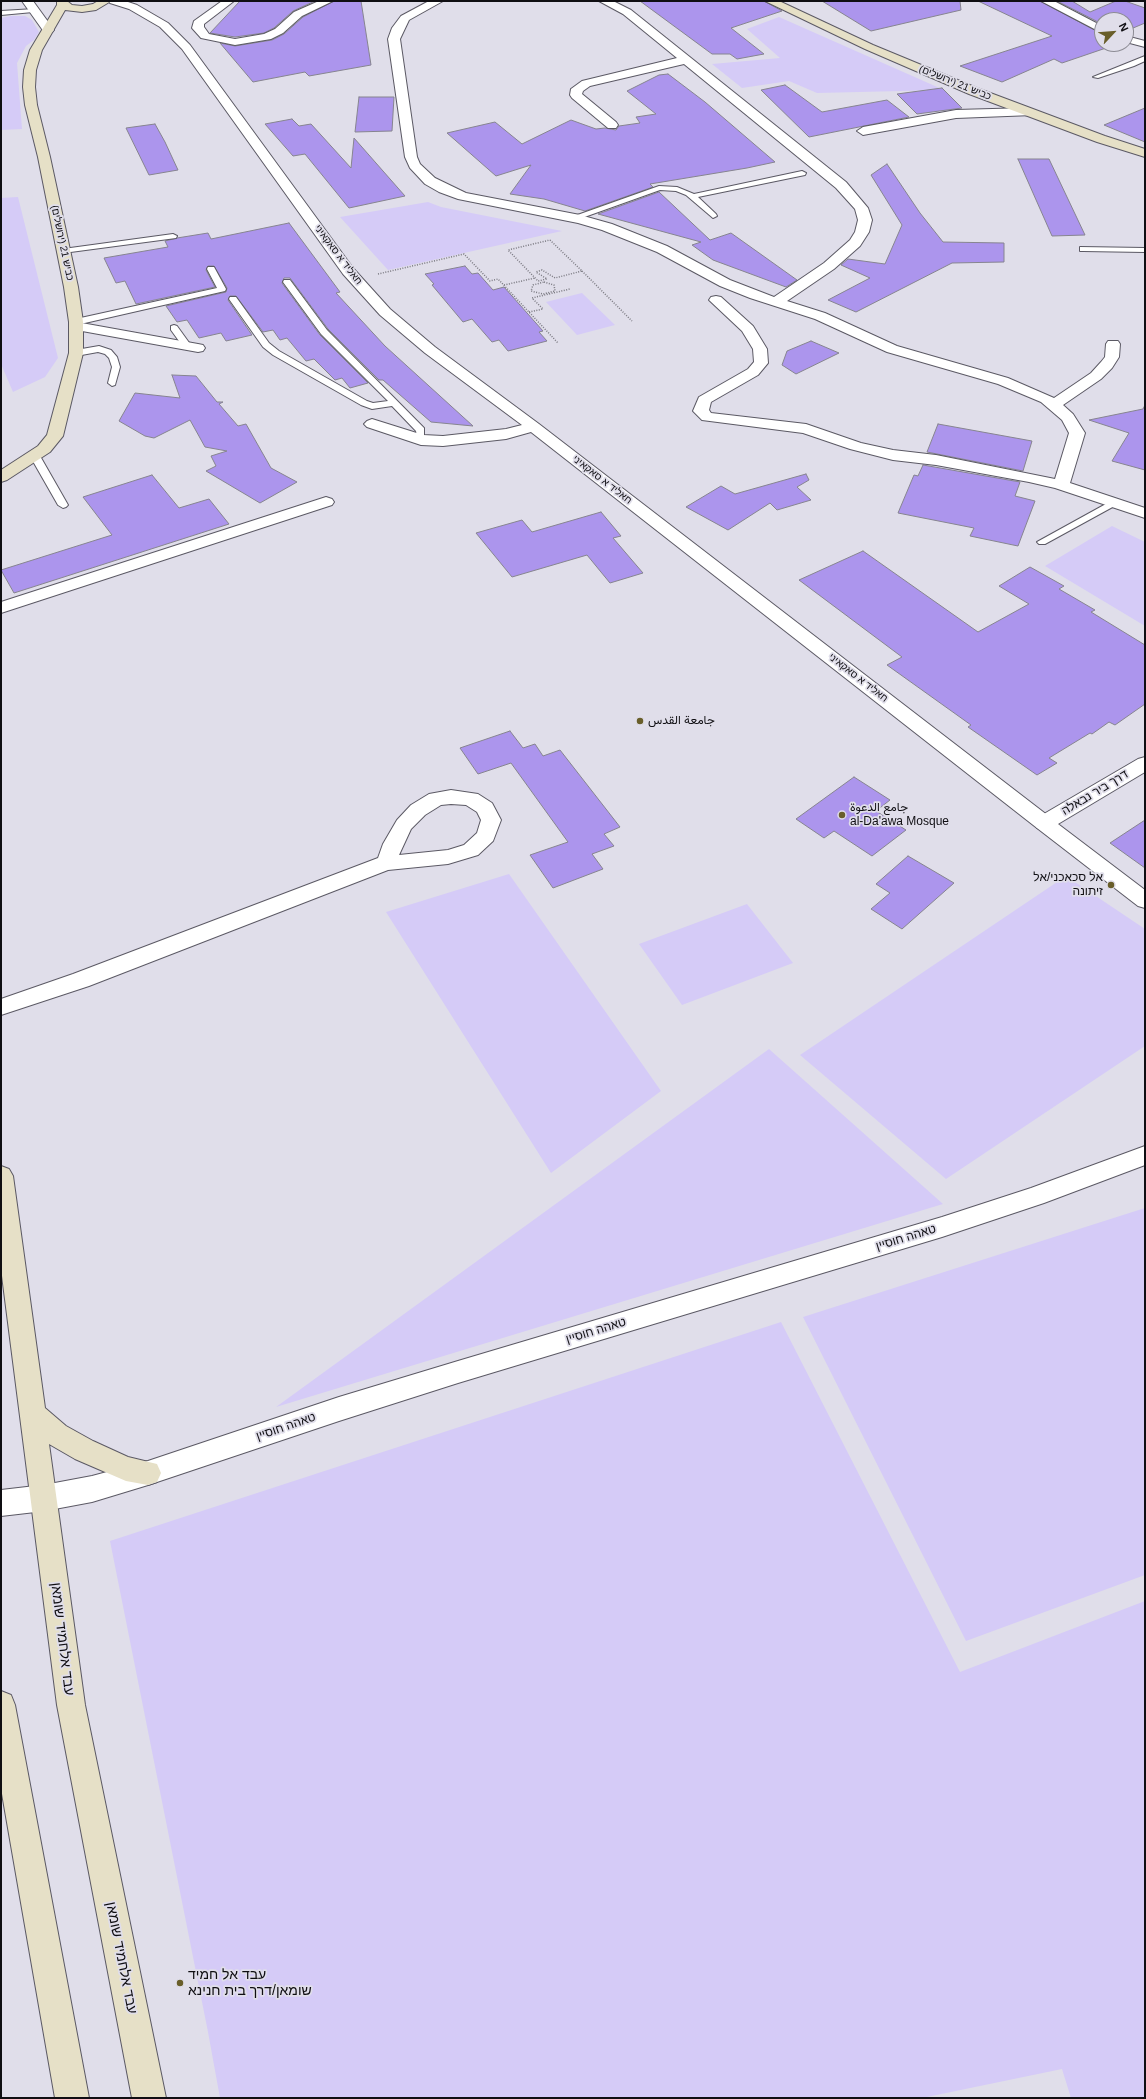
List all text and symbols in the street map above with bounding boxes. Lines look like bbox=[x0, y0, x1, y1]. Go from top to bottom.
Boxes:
north arrow bbox=[1094, 12, 1134, 52]
text: N bbox=[1117, 21, 1131, 33]
street label: כביש 21 (ירושלים) bbox=[917, 63, 993, 103]
street label: כביש 21 (ירושלים) bbox=[48, 204, 76, 282]
street label: חאליד א סאקאיני bbox=[312, 223, 364, 287]
street label: חאליד א סאקאיני bbox=[570, 453, 634, 507]
street label: חאליד א סאקאיני bbox=[826, 651, 890, 705]
place label: جامعة القدس bbox=[648, 714, 715, 728]
marker: جامعة القدس bbox=[635, 716, 645, 726]
street label: דרך ביר נבאלה bbox=[1059, 767, 1131, 819]
place label: جامع الدعوة al-Da'awa Mosque bbox=[850, 801, 949, 829]
marker: جامع الدعوة al-Da'awa Mosque bbox=[837, 810, 847, 820]
place label: אל סכאכני/אל זיתונה bbox=[1033, 871, 1103, 899]
marker: אל סכאכני/אל זיתונה bbox=[1106, 880, 1116, 890]
street label: טאהה חוסיין bbox=[874, 1222, 938, 1254]
street label: טאהה חוסיין bbox=[564, 1315, 628, 1347]
street label: טאהה חוסיין bbox=[254, 1410, 318, 1444]
street label: עבד אלחמיד שומאן bbox=[47, 1581, 77, 1697]
street label: עבד אלחמיד שומאן bbox=[102, 1901, 140, 2015]
place label: עבד אל חמיד שומאן/דרך בית חנינא bbox=[188, 1967, 312, 2000]
marker: עבד אל חמיד שומאן/דרך בית חנינא bbox=[175, 1978, 185, 1988]

